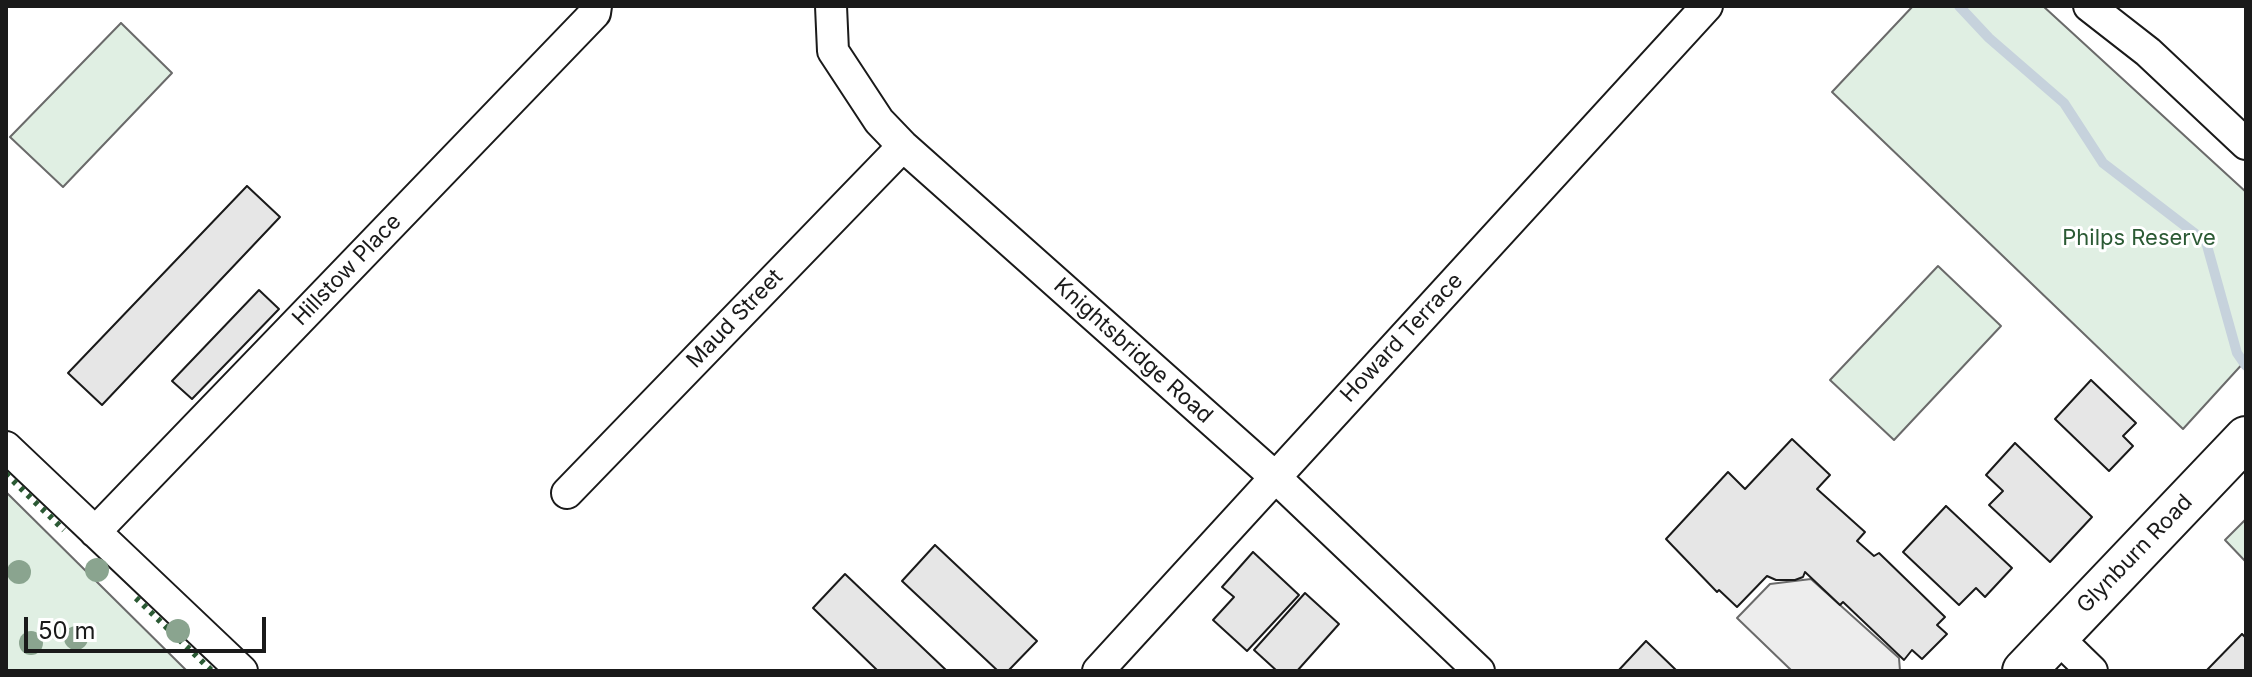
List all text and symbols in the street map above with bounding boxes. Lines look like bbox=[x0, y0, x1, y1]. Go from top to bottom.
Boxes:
street label: Hillstow Place bbox=[287, 209, 407, 331]
park label: Philps Reserve bbox=[2062, 225, 2216, 251]
street label: Maud Street bbox=[681, 264, 789, 374]
street label: Howard Terrace bbox=[1335, 268, 1469, 408]
street label: Knightsbridge Road bbox=[1048, 273, 1218, 429]
street label: Glynburn Road bbox=[2072, 489, 2198, 619]
scale bar bbox=[28, 601, 270, 651]
text: 50 m bbox=[38, 616, 96, 645]

